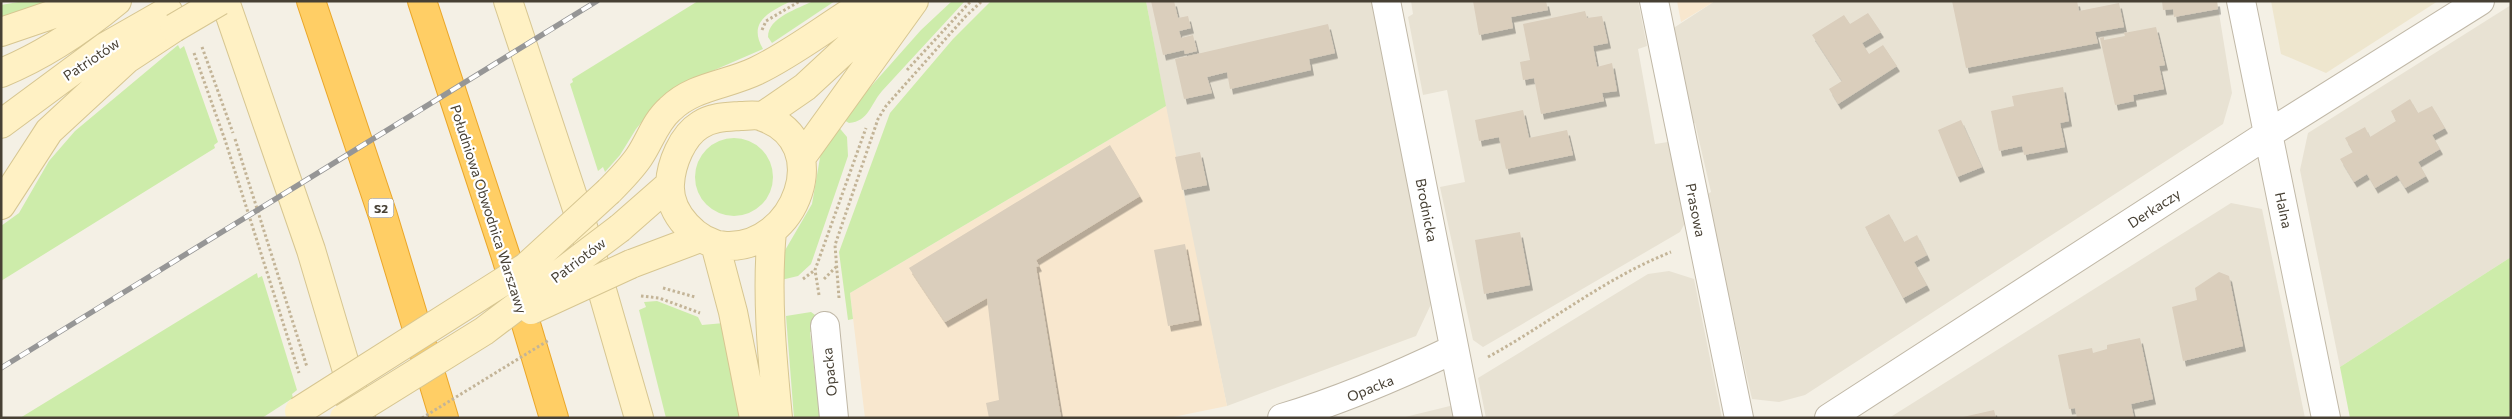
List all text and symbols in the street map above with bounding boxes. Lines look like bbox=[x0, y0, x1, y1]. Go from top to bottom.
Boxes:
street label: Patriotów bbox=[60, 34, 122, 84]
street label: Południowa Obwodnica Warszawy bbox=[447, 102, 531, 316]
street label: Brodnicka bbox=[1413, 177, 1441, 243]
street label: Prasowa bbox=[1682, 182, 1710, 238]
street label: Derkaczy bbox=[2124, 185, 2184, 231]
street label: Halna bbox=[2272, 190, 2296, 230]
road number: S2 bbox=[368, 198, 394, 218]
street label: Patriotów bbox=[547, 234, 609, 286]
street label: Opacka bbox=[818, 347, 840, 397]
street label: Opacka bbox=[1344, 371, 1396, 405]

